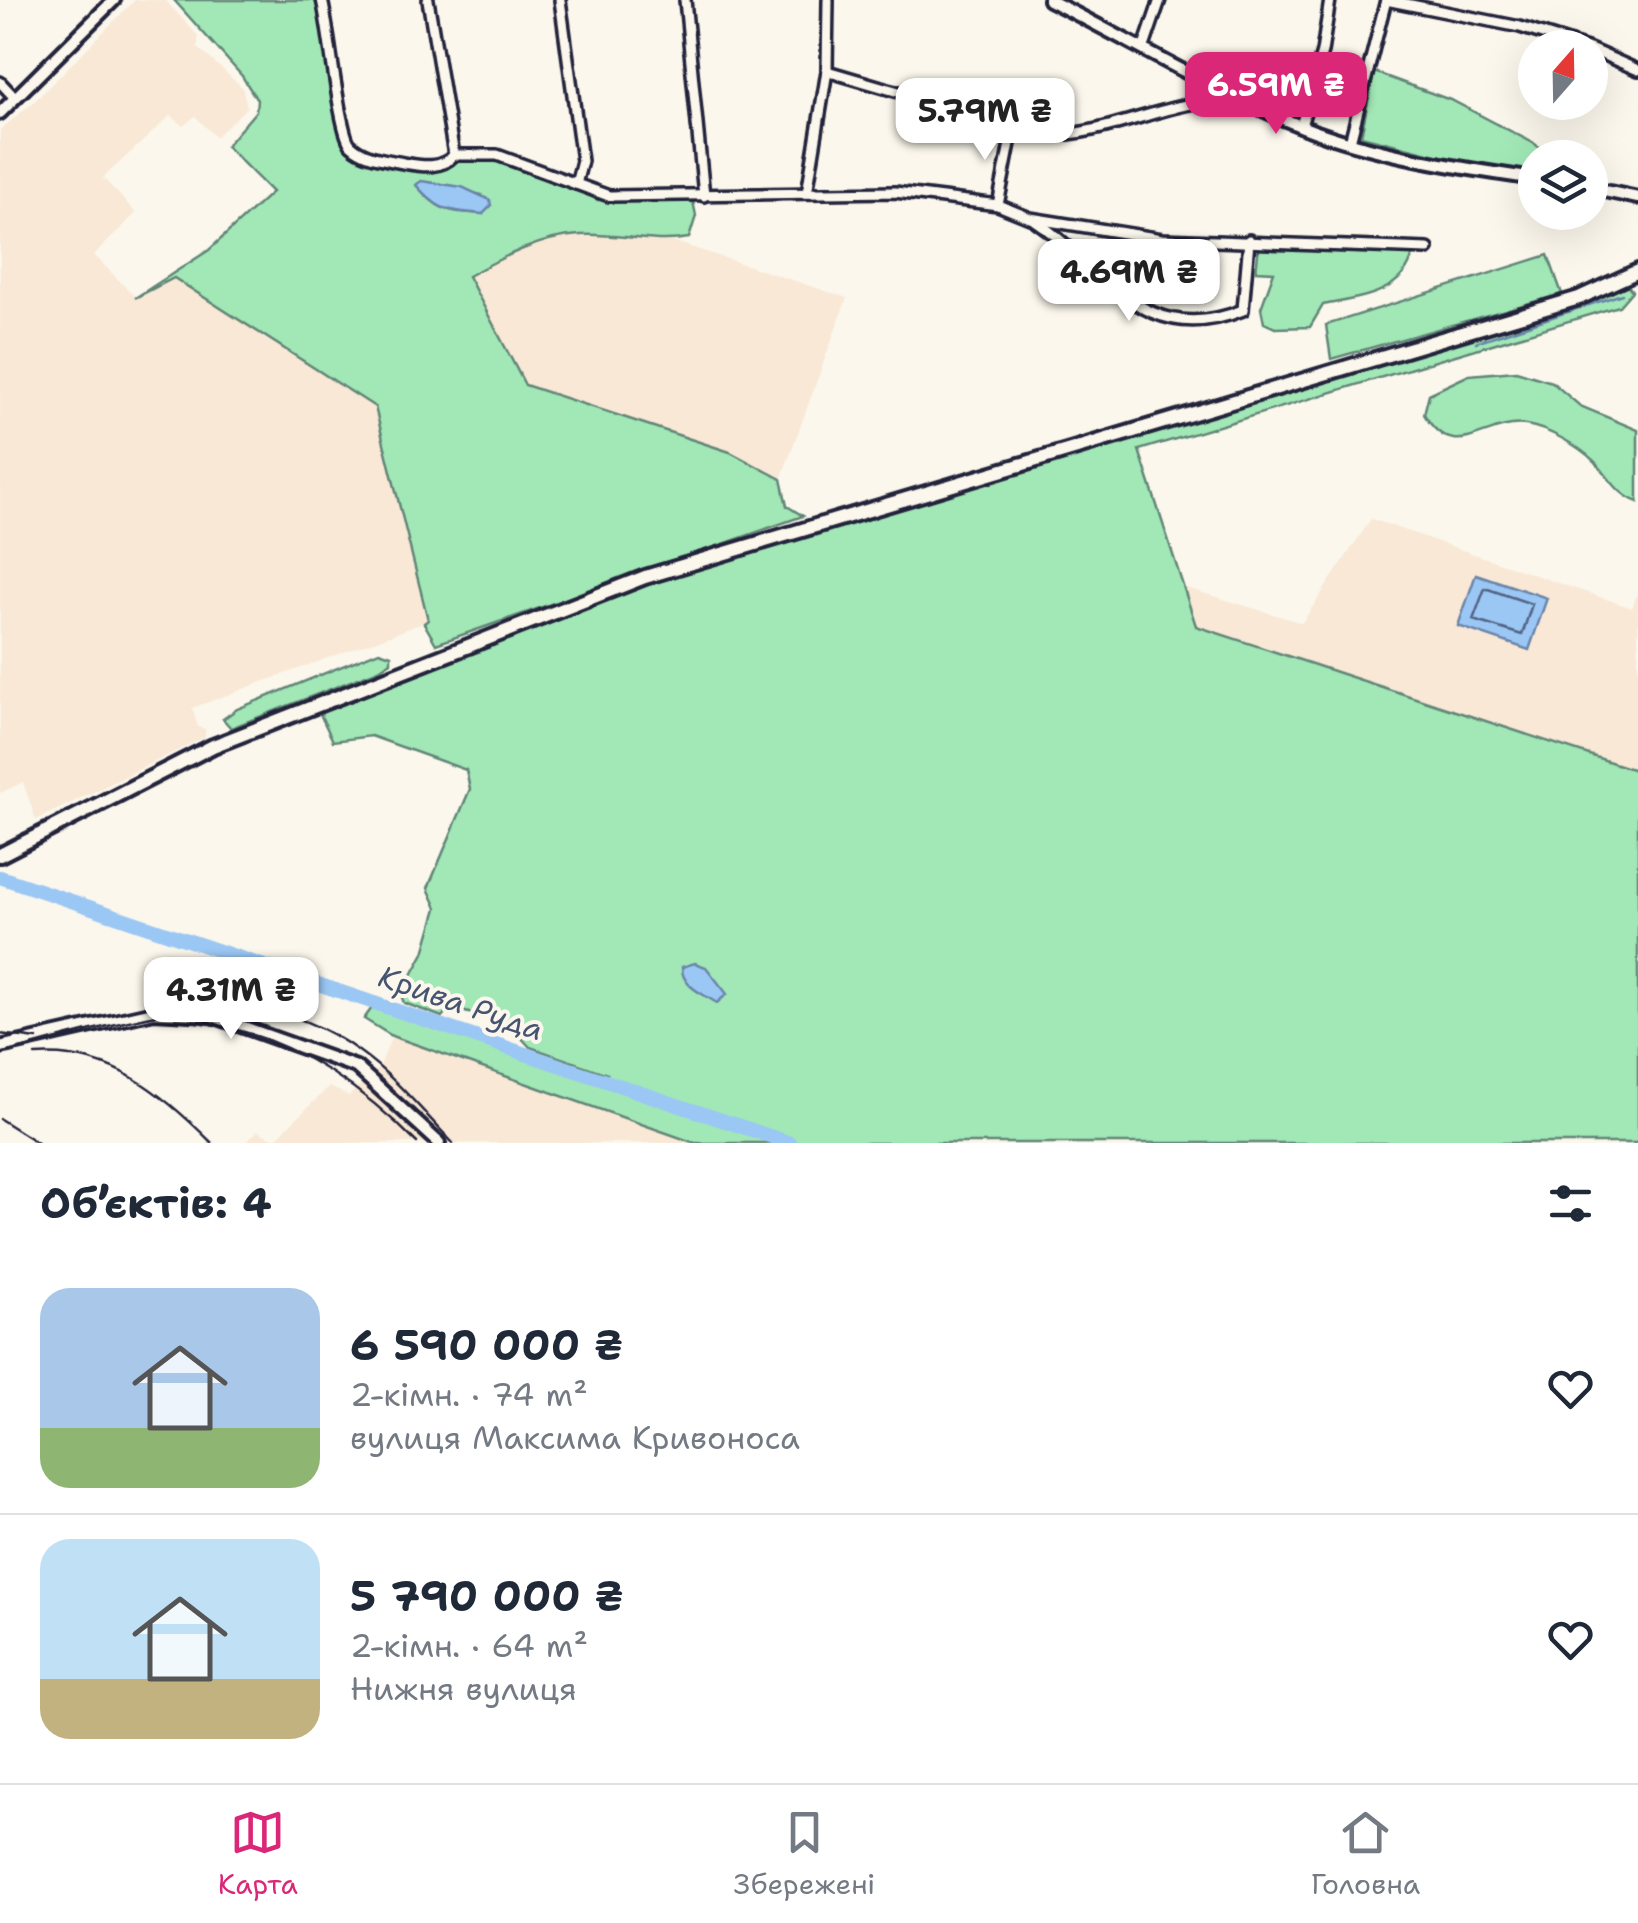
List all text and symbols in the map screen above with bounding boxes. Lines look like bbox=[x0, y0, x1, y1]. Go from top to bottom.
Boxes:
north arrow bbox=[1518, 30, 1608, 120]
map controls bbox=[1518, 30, 1608, 230]
pin: 6.59M ₴ bbox=[1184, 52, 1368, 137]
text: 6.59M ₴ bbox=[1207, 63, 1345, 106]
pin: 5.79M ₴ bbox=[893, 78, 1077, 163]
text: 5.79M ₴ bbox=[918, 89, 1052, 132]
button: layers bbox=[1518, 140, 1608, 230]
pin: 4.69M ₴ bbox=[1037, 239, 1221, 324]
text: 4.69M ₴ bbox=[1060, 250, 1198, 293]
water label: Крива Руда bbox=[373, 956, 549, 1050]
pin: 4.31M ₴ bbox=[139, 957, 323, 1042]
text: 4.31M ₴ bbox=[166, 968, 296, 1011]
text: Об’єктів: 4 bbox=[40, 1175, 272, 1231]
icon: filters bbox=[1543, 1176, 1598, 1231]
text: 6 590 000 ₴ bbox=[350, 1317, 623, 1373]
icon: home bbox=[120, 1328, 240, 1448]
icon: heart bbox=[1543, 1361, 1598, 1416]
text: 2-кімн. · 74 m² bbox=[350, 1373, 588, 1416]
text: вулиця Максима Кривоноса bbox=[350, 1416, 800, 1459]
text: 5 790 000 ₴ bbox=[350, 1568, 624, 1624]
icon: home bbox=[120, 1579, 240, 1699]
icon: heart bbox=[1543, 1612, 1598, 1667]
text: 2-кімн. · 64 m² bbox=[350, 1624, 588, 1667]
text: Нижня вулиця bbox=[350, 1667, 577, 1710]
tab: Карта bbox=[218, 1805, 298, 1903]
tab: Збережені bbox=[734, 1805, 875, 1903]
tab: Головна bbox=[1311, 1805, 1420, 1903]

